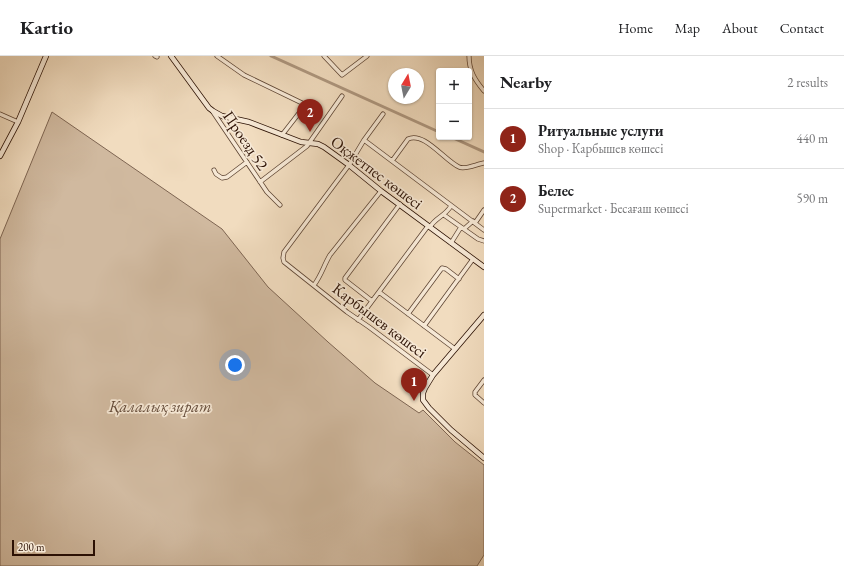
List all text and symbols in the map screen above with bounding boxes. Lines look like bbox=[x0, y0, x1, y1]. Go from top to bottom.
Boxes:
text: Kartio bbox=[20, 15, 73, 40]
text: Home bbox=[618, 19, 653, 37]
text: Map bbox=[675, 19, 700, 37]
text: About bbox=[722, 19, 758, 37]
text: Contact bbox=[780, 19, 824, 37]
north arrow bbox=[388, 68, 424, 104]
map controls bbox=[436, 68, 472, 140]
button: + bbox=[436, 68, 472, 104]
text: Nearby bbox=[500, 71, 552, 93]
text: 2 results bbox=[787, 74, 828, 91]
pin: 2 bbox=[297, 99, 323, 132]
button: − bbox=[436, 104, 472, 140]
street label: Проезд 52 bbox=[218, 106, 273, 174]
text: Ритуальные услуги bbox=[538, 121, 664, 140]
text: 1 bbox=[510, 130, 516, 147]
text: 440 m bbox=[797, 130, 828, 147]
street label: Оқжетпес көшесі bbox=[326, 131, 427, 214]
text: Shop · Карбышев көшесі bbox=[538, 140, 663, 157]
text: Белес bbox=[538, 181, 574, 200]
text: 2 bbox=[510, 190, 516, 207]
text: 590 m bbox=[797, 190, 828, 207]
text: Supermarket · Бесағаш көшесі bbox=[538, 200, 689, 217]
street label: Карбышев көшесі bbox=[328, 278, 431, 363]
your location bbox=[225, 355, 245, 375]
pin: 1 bbox=[401, 368, 427, 401]
park label: Қалалық зират bbox=[108, 396, 211, 417]
scale bar bbox=[12, 538, 95, 557]
text: 200 m bbox=[18, 540, 45, 554]

